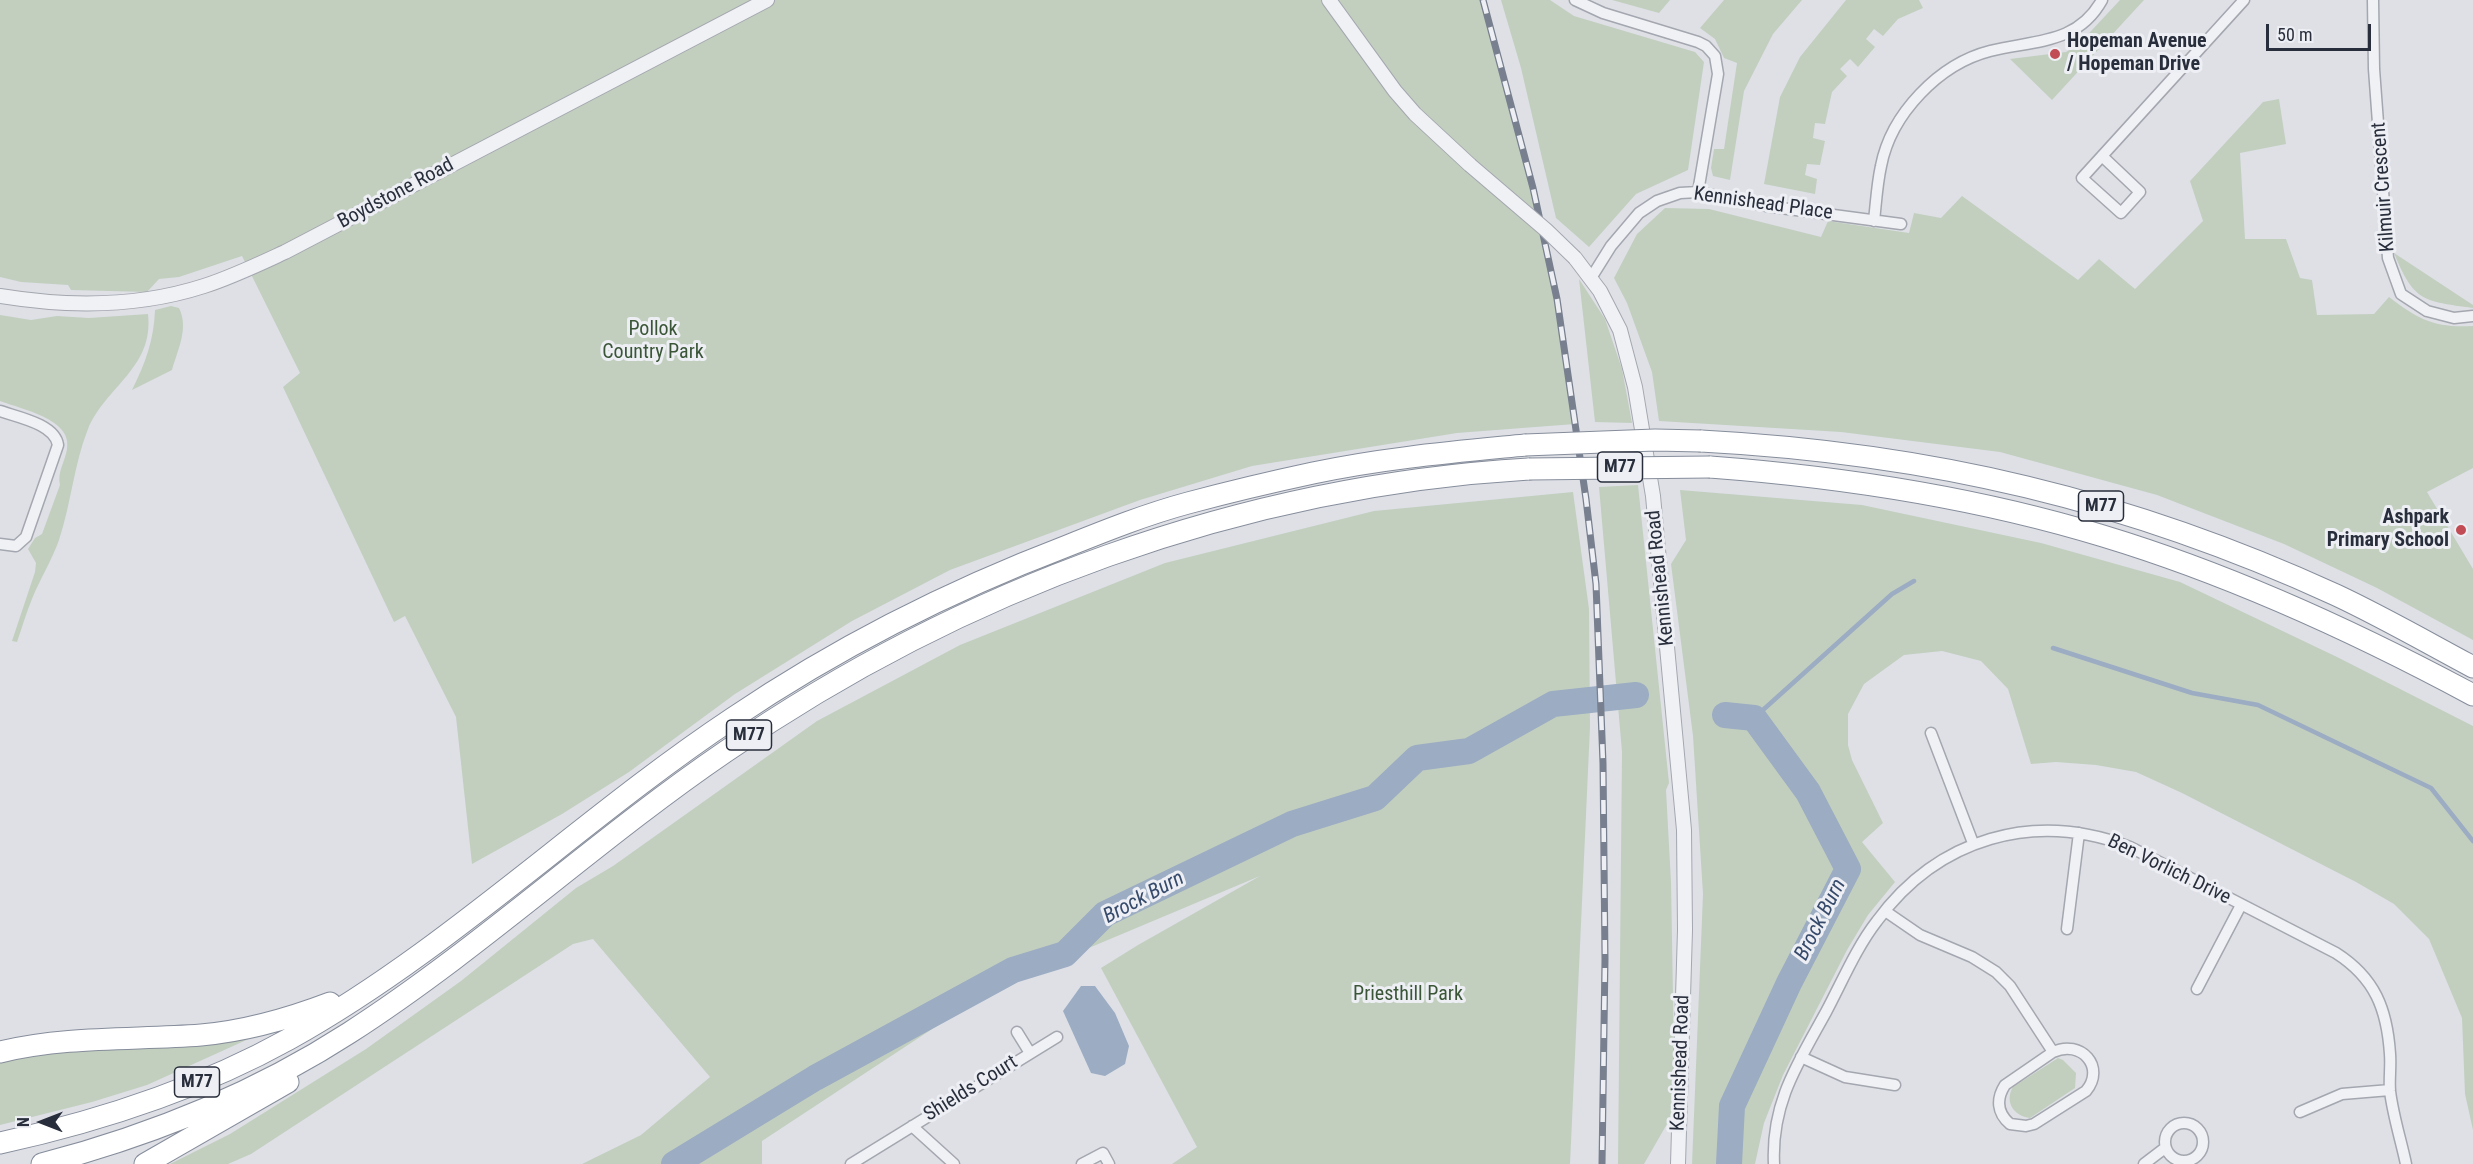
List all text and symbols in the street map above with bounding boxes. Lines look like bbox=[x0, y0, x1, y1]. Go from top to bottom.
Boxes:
scale bar bbox=[2269, 12, 2374, 50]
text: 50 m bbox=[2277, 24, 2312, 45]
place label: Hopeman Avenue / Hopeman Drive bbox=[2067, 30, 2207, 77]
marker: Hopeman Avenue / Hopeman Drive bbox=[2048, 47, 2062, 61]
street label: Kilmuir Crescent bbox=[2367, 121, 2401, 253]
street label: Boydstone Road bbox=[334, 153, 458, 235]
street label: Kennishead Place bbox=[1692, 182, 1834, 226]
park label: Pollok Country Park bbox=[602, 318, 704, 365]
road number: M77 bbox=[1598, 452, 1642, 482]
road number: M77 bbox=[2078, 491, 2124, 521]
place label: Ashpark Primary School bbox=[2327, 506, 2449, 553]
street label: Kennishead Road bbox=[1642, 509, 1680, 647]
marker: Ashpark Primary School bbox=[2454, 523, 2468, 537]
road number: M77 bbox=[726, 720, 771, 750]
street label: Ben Vorlich Drive bbox=[2104, 830, 2234, 910]
water label: Brock Burn bbox=[1099, 866, 1189, 930]
water label: Brock Burn bbox=[1790, 875, 1852, 965]
park label: Priesthill Park bbox=[1353, 983, 1463, 1007]
street label: Kennishead Road bbox=[1667, 994, 1695, 1132]
street label: Shields Court bbox=[920, 1051, 1022, 1127]
road number: M77 bbox=[174, 1067, 220, 1097]
north arrow bbox=[12, 1092, 72, 1152]
text: N bbox=[14, 1117, 33, 1127]

